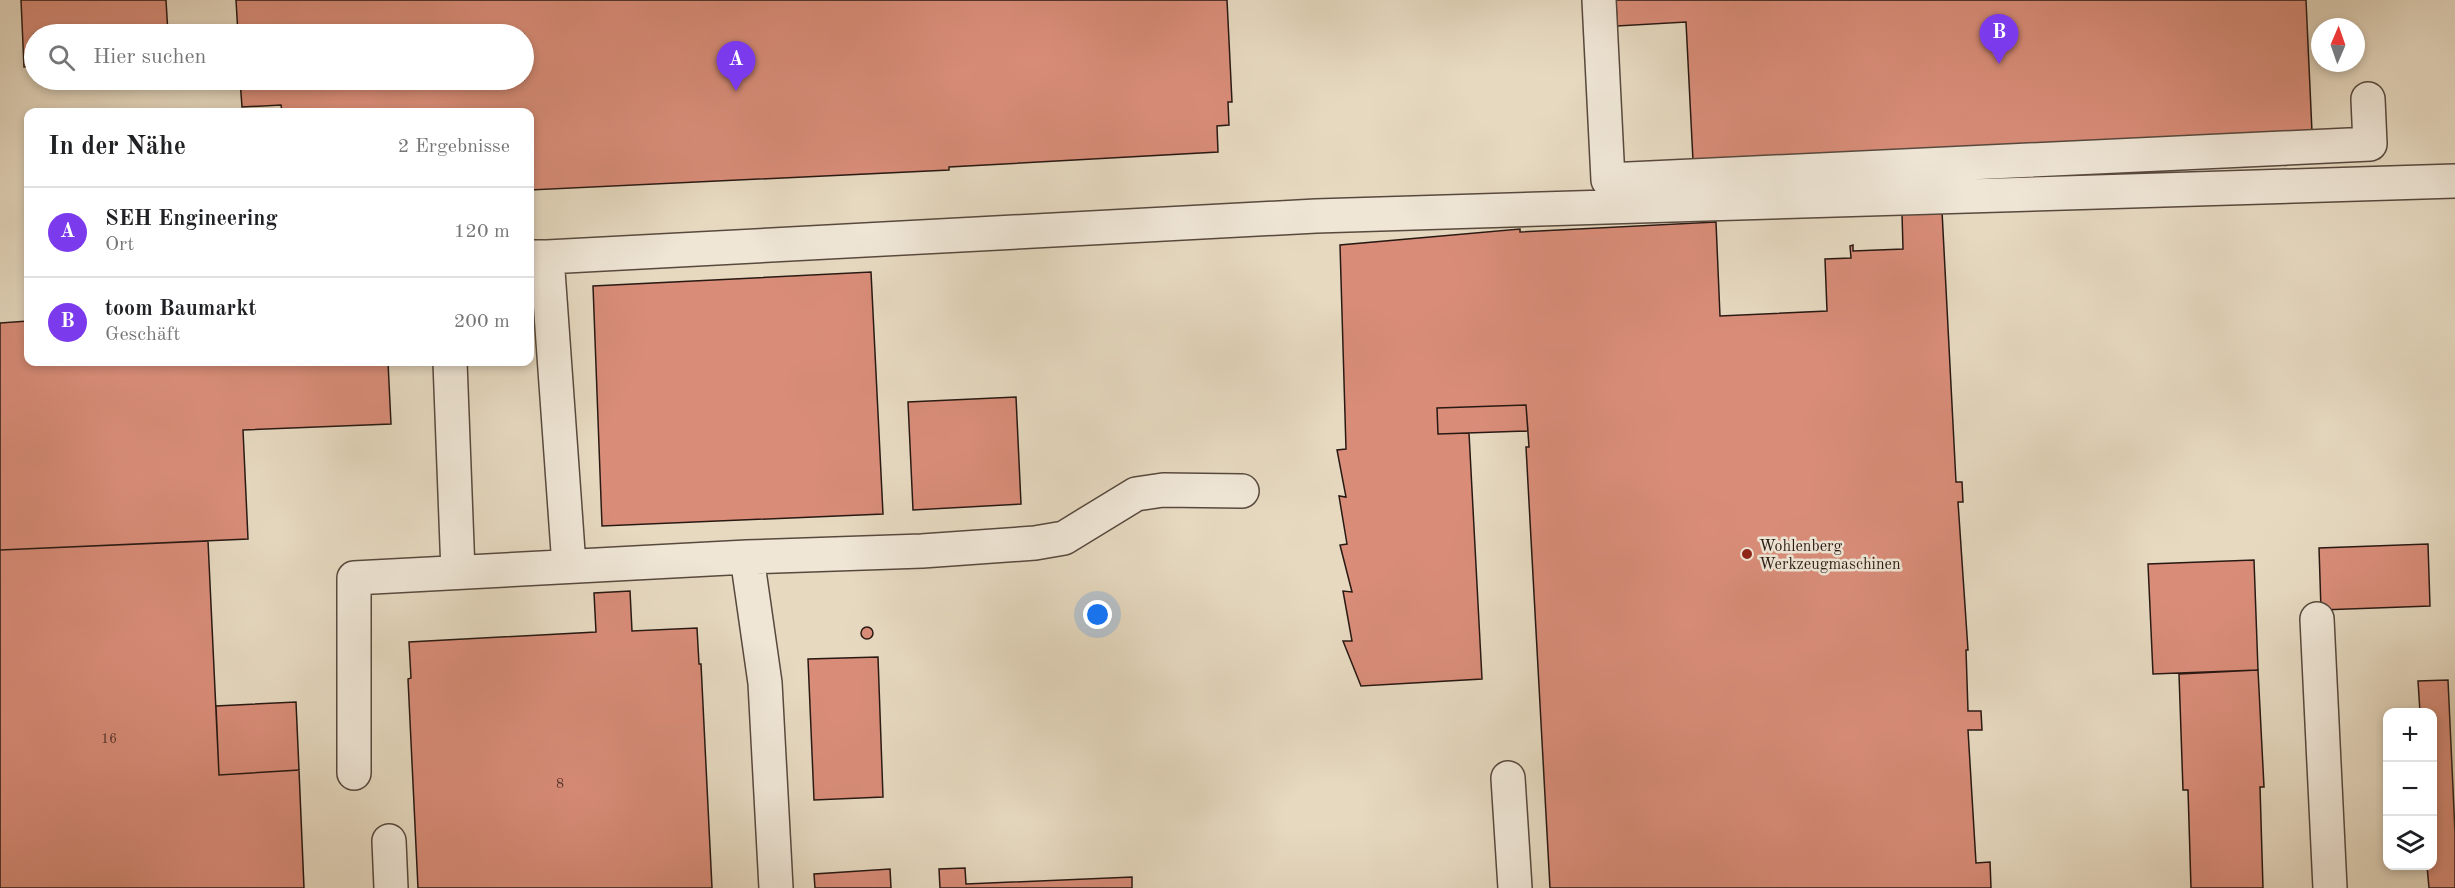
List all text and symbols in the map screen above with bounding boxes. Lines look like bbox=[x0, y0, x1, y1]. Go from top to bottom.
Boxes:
pin: B bbox=[1980, 14, 2018, 64]
north arrow bbox=[2311, 18, 2365, 72]
search box bbox=[24, 24, 534, 90]
icon: search bbox=[45, 41, 78, 74]
pin: A bbox=[716, 42, 756, 91]
text: Hier suchen bbox=[93, 46, 206, 68]
text: In der Nähe bbox=[48, 134, 186, 160]
text: 2 Ergebnisse bbox=[398, 137, 510, 157]
text: SEH Engineering bbox=[105, 208, 278, 230]
text: A bbox=[60, 222, 75, 242]
text: 120 m bbox=[454, 222, 510, 242]
text: Ort bbox=[105, 235, 134, 255]
text: toom Baumarkt bbox=[105, 298, 257, 320]
text: B bbox=[60, 312, 75, 332]
text: 200 m bbox=[454, 312, 510, 332]
text: Geschäft bbox=[105, 325, 180, 345]
place label: Wohlenberg Werkzeugmaschinen bbox=[1759, 539, 1901, 573]
marker: Wohlenberg Werkzeugmaschinen bbox=[1740, 547, 1754, 561]
your location bbox=[1083, 600, 1112, 629]
map controls bbox=[2383, 708, 2437, 870]
button: + bbox=[2383, 708, 2437, 762]
house number: 16 bbox=[101, 732, 117, 746]
button: − bbox=[2383, 762, 2437, 816]
house number: 8 bbox=[556, 777, 564, 791]
button: layers bbox=[2383, 816, 2437, 870]

